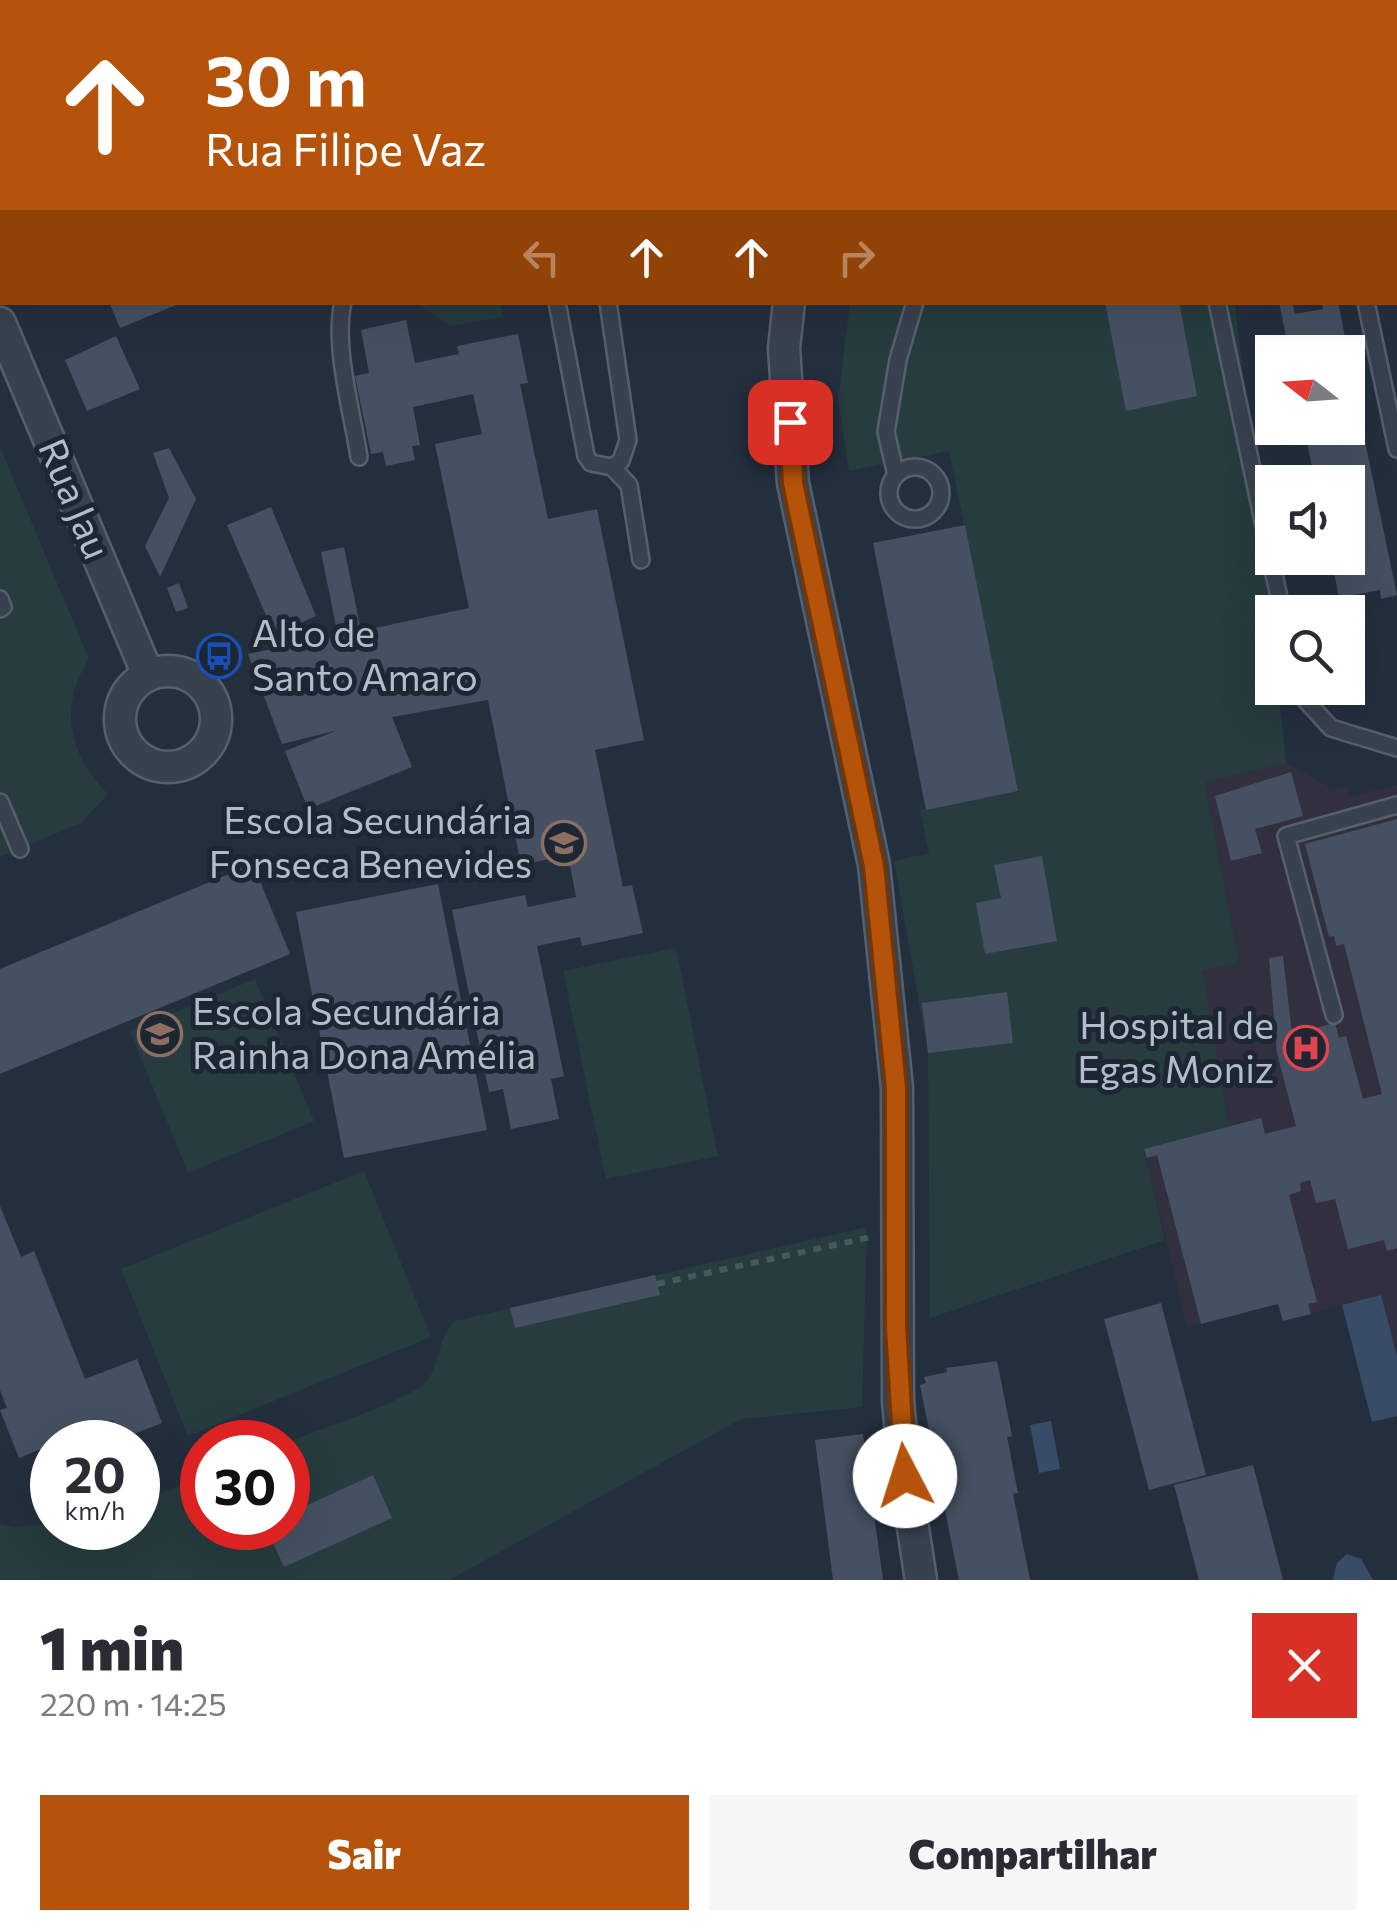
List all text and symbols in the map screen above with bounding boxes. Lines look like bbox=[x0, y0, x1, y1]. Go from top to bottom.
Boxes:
text: 30 m bbox=[205, 35, 367, 120]
icon: ahead bbox=[40, 40, 170, 170]
text: Rua Filipe Vaz bbox=[205, 120, 486, 175]
icon: left bbox=[514, 230, 569, 285]
icon: ahead bbox=[619, 230, 674, 285]
icon: ahead bbox=[724, 230, 779, 285]
icon: right bbox=[829, 230, 884, 285]
north arrow bbox=[1255, 335, 1365, 445]
map controls bbox=[1255, 335, 1365, 705]
pin bbox=[748, 380, 833, 465]
icon: arrive bbox=[763, 395, 818, 450]
street label: Rua Jau bbox=[30, 431, 123, 565]
button: sound bbox=[1255, 465, 1365, 575]
button: search bbox=[1255, 595, 1365, 705]
place label: Alto de Santo Amaro bbox=[252, 608, 478, 699]
bus stop icon: Alto de Santo Amaro bbox=[196, 633, 242, 679]
place label: Escola Secundária Fonseca Benevides bbox=[209, 795, 532, 886]
school or university icon: Escola Secundária Fonseca Benevides bbox=[541, 820, 587, 866]
place label: Escola Secundária Rainha Dona Amélia bbox=[192, 986, 536, 1077]
place label: Hospital de Egas Moniz bbox=[1077, 1000, 1274, 1091]
school or university icon: Escola Secundária Rainha Dona Amélia bbox=[137, 1011, 183, 1057]
hospital icon: Hospital de Egas Moniz bbox=[1283, 1025, 1329, 1071]
speed limit sign: 30 bbox=[180, 1420, 310, 1550]
position arrow bbox=[853, 1424, 957, 1528]
text: 20 bbox=[64, 1442, 126, 1503]
text: km/h bbox=[65, 1495, 125, 1525]
text: 1 min bbox=[40, 1609, 184, 1682]
button: close bbox=[1252, 1613, 1357, 1718]
text: 220 m · 14:25 bbox=[40, 1683, 227, 1723]
button: Sair bbox=[40, 1795, 689, 1910]
button: Compartilhar bbox=[709, 1795, 1357, 1910]

